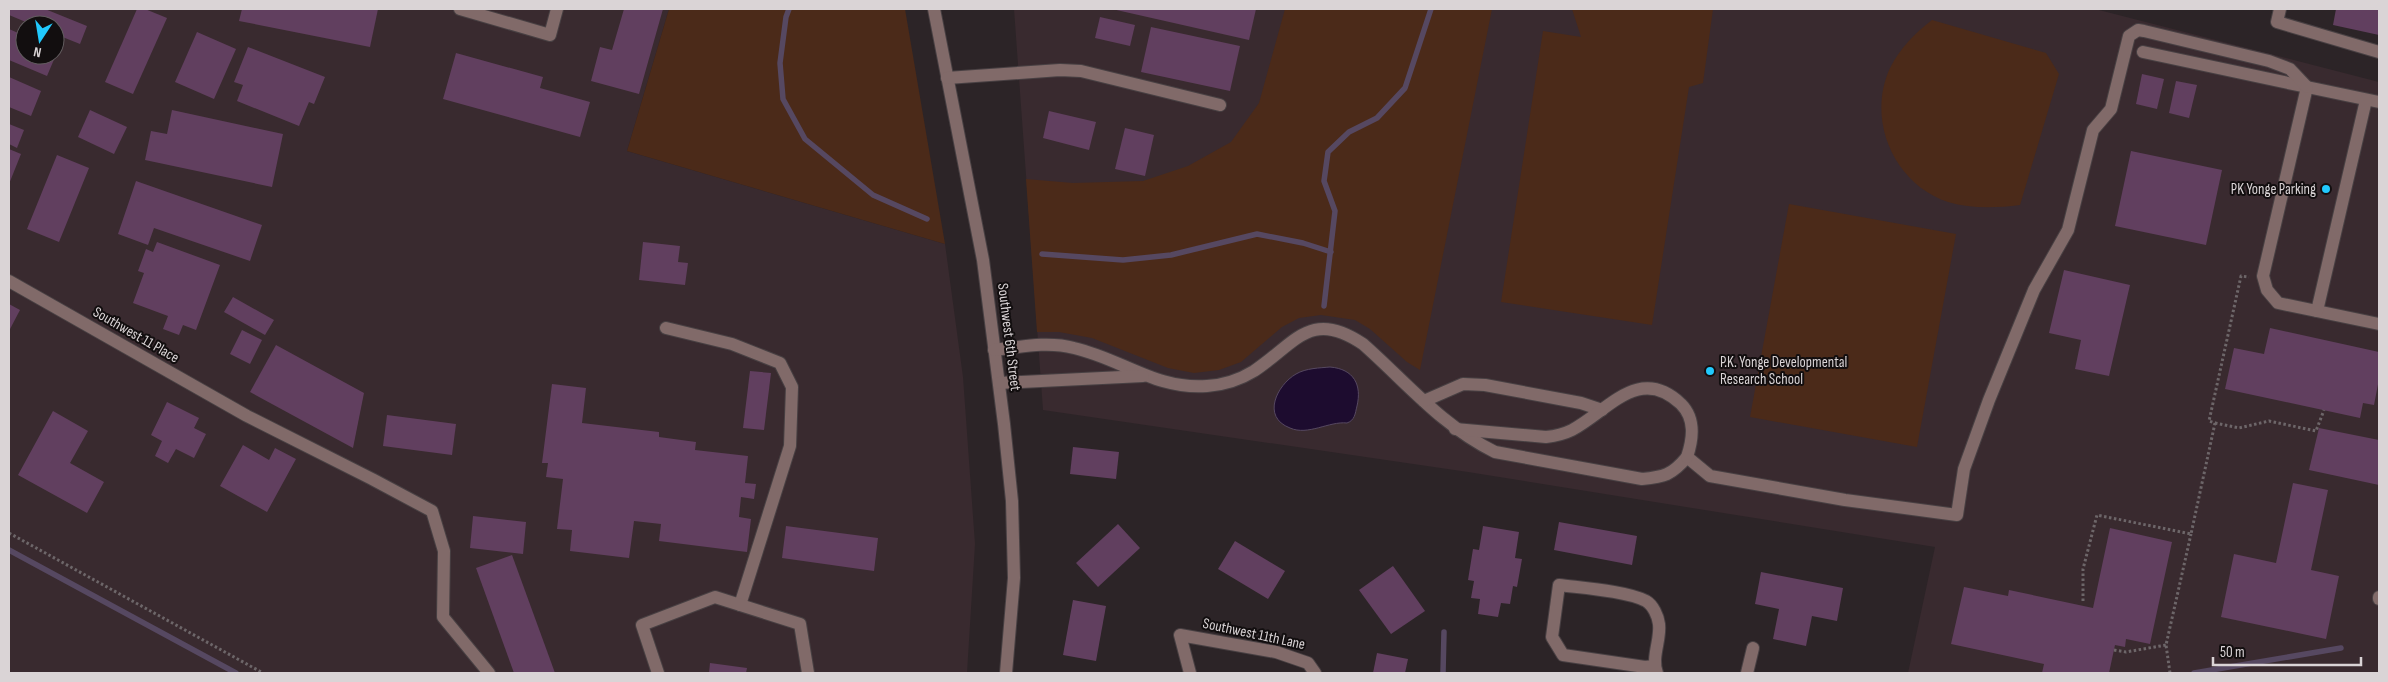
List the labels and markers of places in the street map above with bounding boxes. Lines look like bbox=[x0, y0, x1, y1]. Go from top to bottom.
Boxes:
place label: PK Yonge Parking bbox=[2231, 180, 2316, 199]
marker: PK Yonge Parking bbox=[2320, 183, 2332, 195]
place label: P.K. Yonge Developmental Research School bbox=[1720, 353, 1847, 389]
marker: P.K. Yonge Developmental Research School bbox=[1704, 365, 1716, 377]

